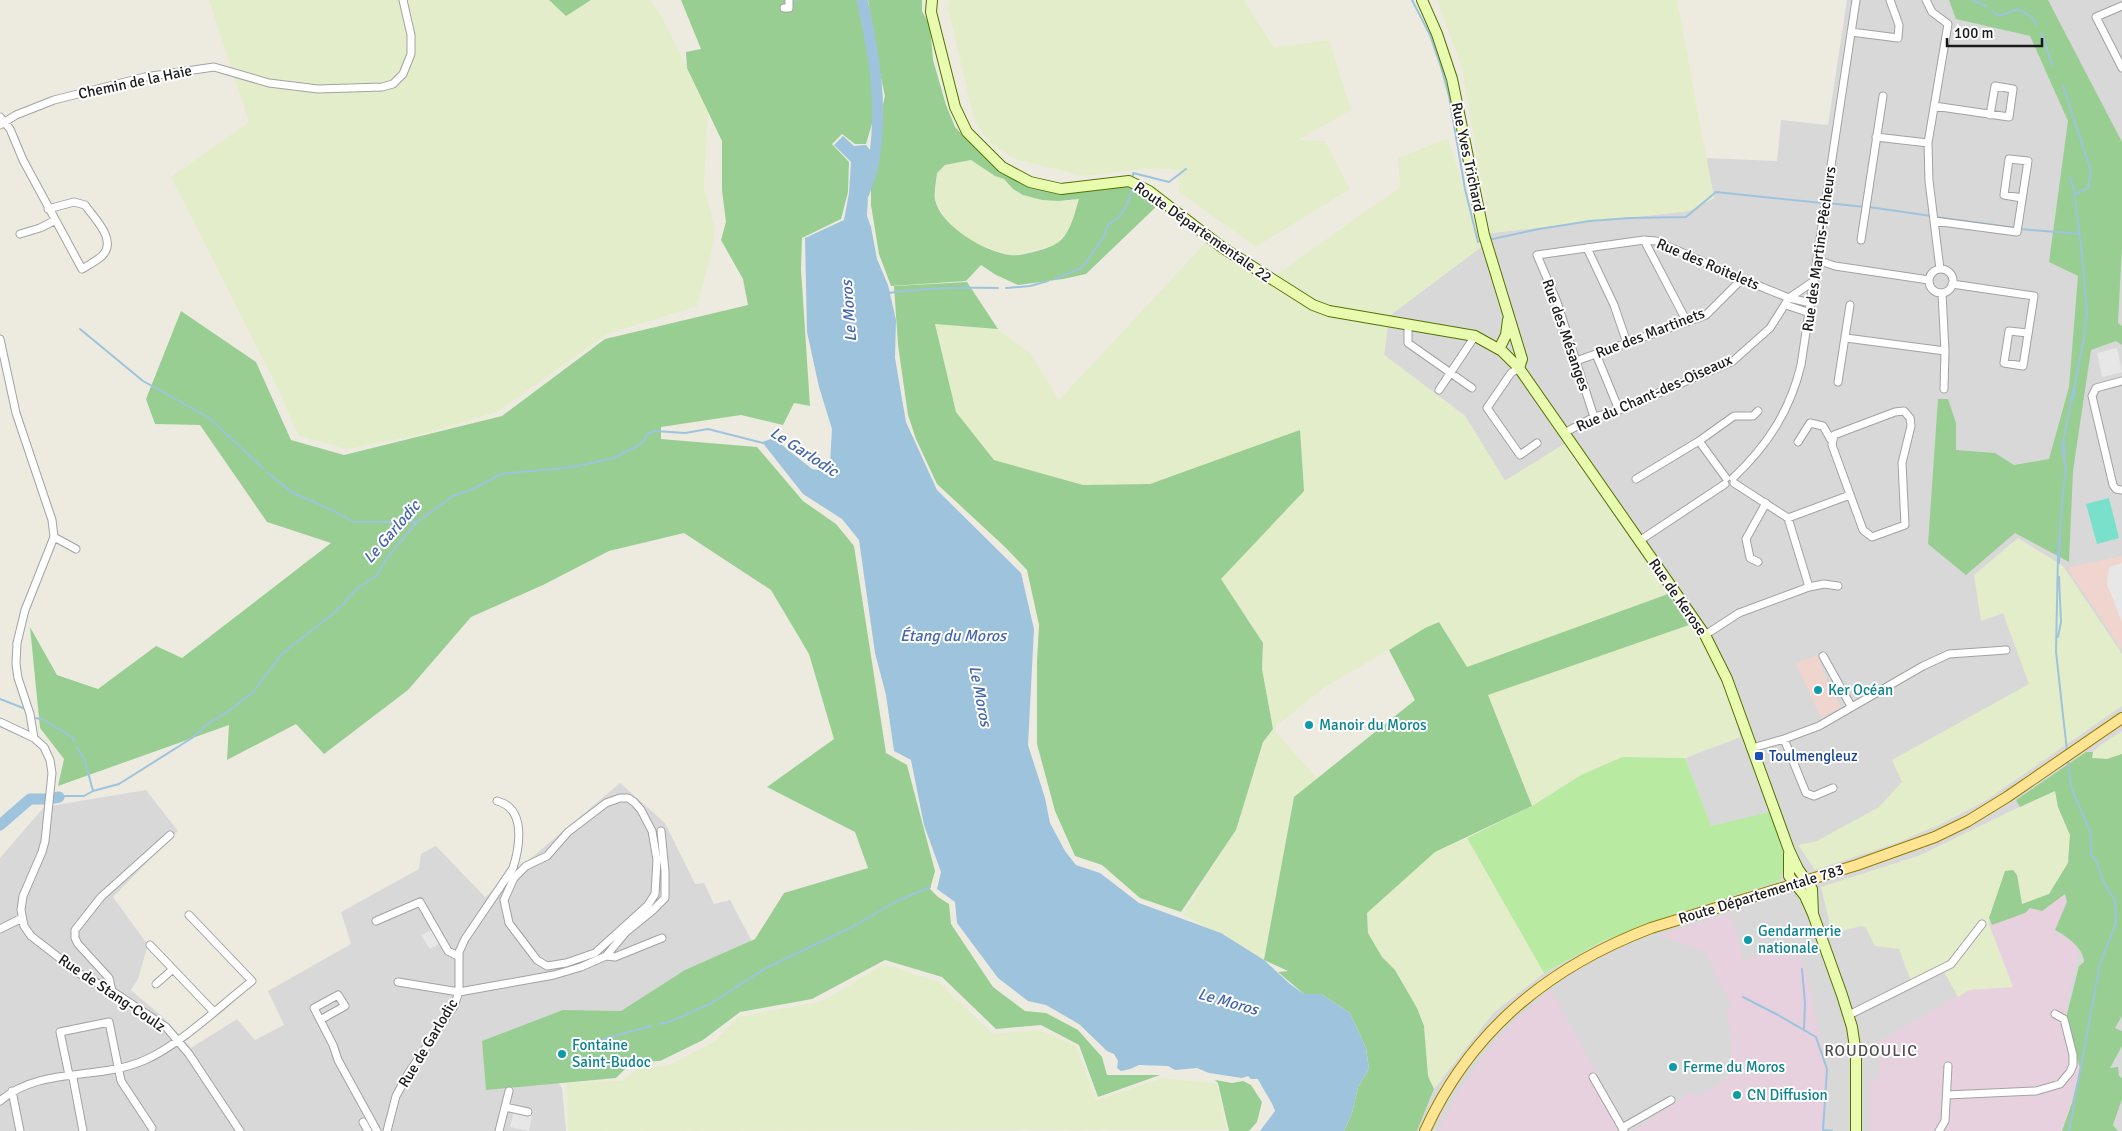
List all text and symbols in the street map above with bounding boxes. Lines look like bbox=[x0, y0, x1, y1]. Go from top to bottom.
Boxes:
scale bar bbox=[1947, 15, 2042, 47]
text: 100 m bbox=[1954, 24, 1994, 42]
street label: Chemin de la Haie bbox=[77, 61, 193, 103]
street label: Rue Yves Trichard bbox=[1448, 101, 1488, 213]
street label: Rue des Martins-Pêcheurs bbox=[1798, 165, 1840, 333]
street label: Route Départementale 22 bbox=[1131, 178, 1275, 286]
street label: Rue des Roitelets bbox=[1654, 234, 1762, 294]
street label: Rue des Mésanges bbox=[1538, 277, 1594, 394]
water label: Le Moros bbox=[837, 278, 861, 342]
street label: Rue des Martinets bbox=[1593, 304, 1708, 362]
street label: Rue du Chant-des-Oiseaux bbox=[1573, 350, 1735, 436]
water label: Le Garlodic bbox=[766, 423, 843, 482]
water label: Le Garlodic bbox=[359, 495, 426, 568]
street label: Rue de Kerose bbox=[1645, 555, 1711, 639]
water label: Étang du Moros bbox=[900, 626, 1008, 646]
water label: Le Moros bbox=[964, 664, 996, 730]
place label: Ker Océan bbox=[1828, 681, 1893, 699]
marker: Ker Océan bbox=[1812, 684, 1824, 696]
place label: Manoir du Moros bbox=[1319, 716, 1427, 734]
marker: Manoir du Moros bbox=[1303, 719, 1315, 731]
place label: Toulmengleuz bbox=[1769, 747, 1858, 765]
marker: Toulmengleuz bbox=[1753, 750, 1765, 762]
street label: Route Départementale 783 bbox=[1676, 860, 1846, 928]
place label: Gendarmerie nationale bbox=[1758, 922, 1841, 957]
marker: Gendarmerie nationale bbox=[1742, 934, 1754, 946]
street label: Rue de Stang-Coulz bbox=[55, 951, 169, 1036]
water label: Le Moros bbox=[1196, 984, 1262, 1021]
street label: Rue de Garlodic bbox=[394, 995, 462, 1091]
place label: Fontaine Saint-Budoc bbox=[572, 1036, 651, 1071]
district label: ROUDOULIC bbox=[1824, 1041, 1918, 1061]
marker: Fontaine Saint-Budoc bbox=[556, 1048, 568, 1060]
place label: Ferme du Moros bbox=[1683, 1058, 1786, 1076]
marker: Ferme du Moros bbox=[1667, 1061, 1679, 1073]
place label: CN Diffusion bbox=[1747, 1086, 1828, 1104]
marker: CN Diffusion bbox=[1731, 1089, 1743, 1101]

